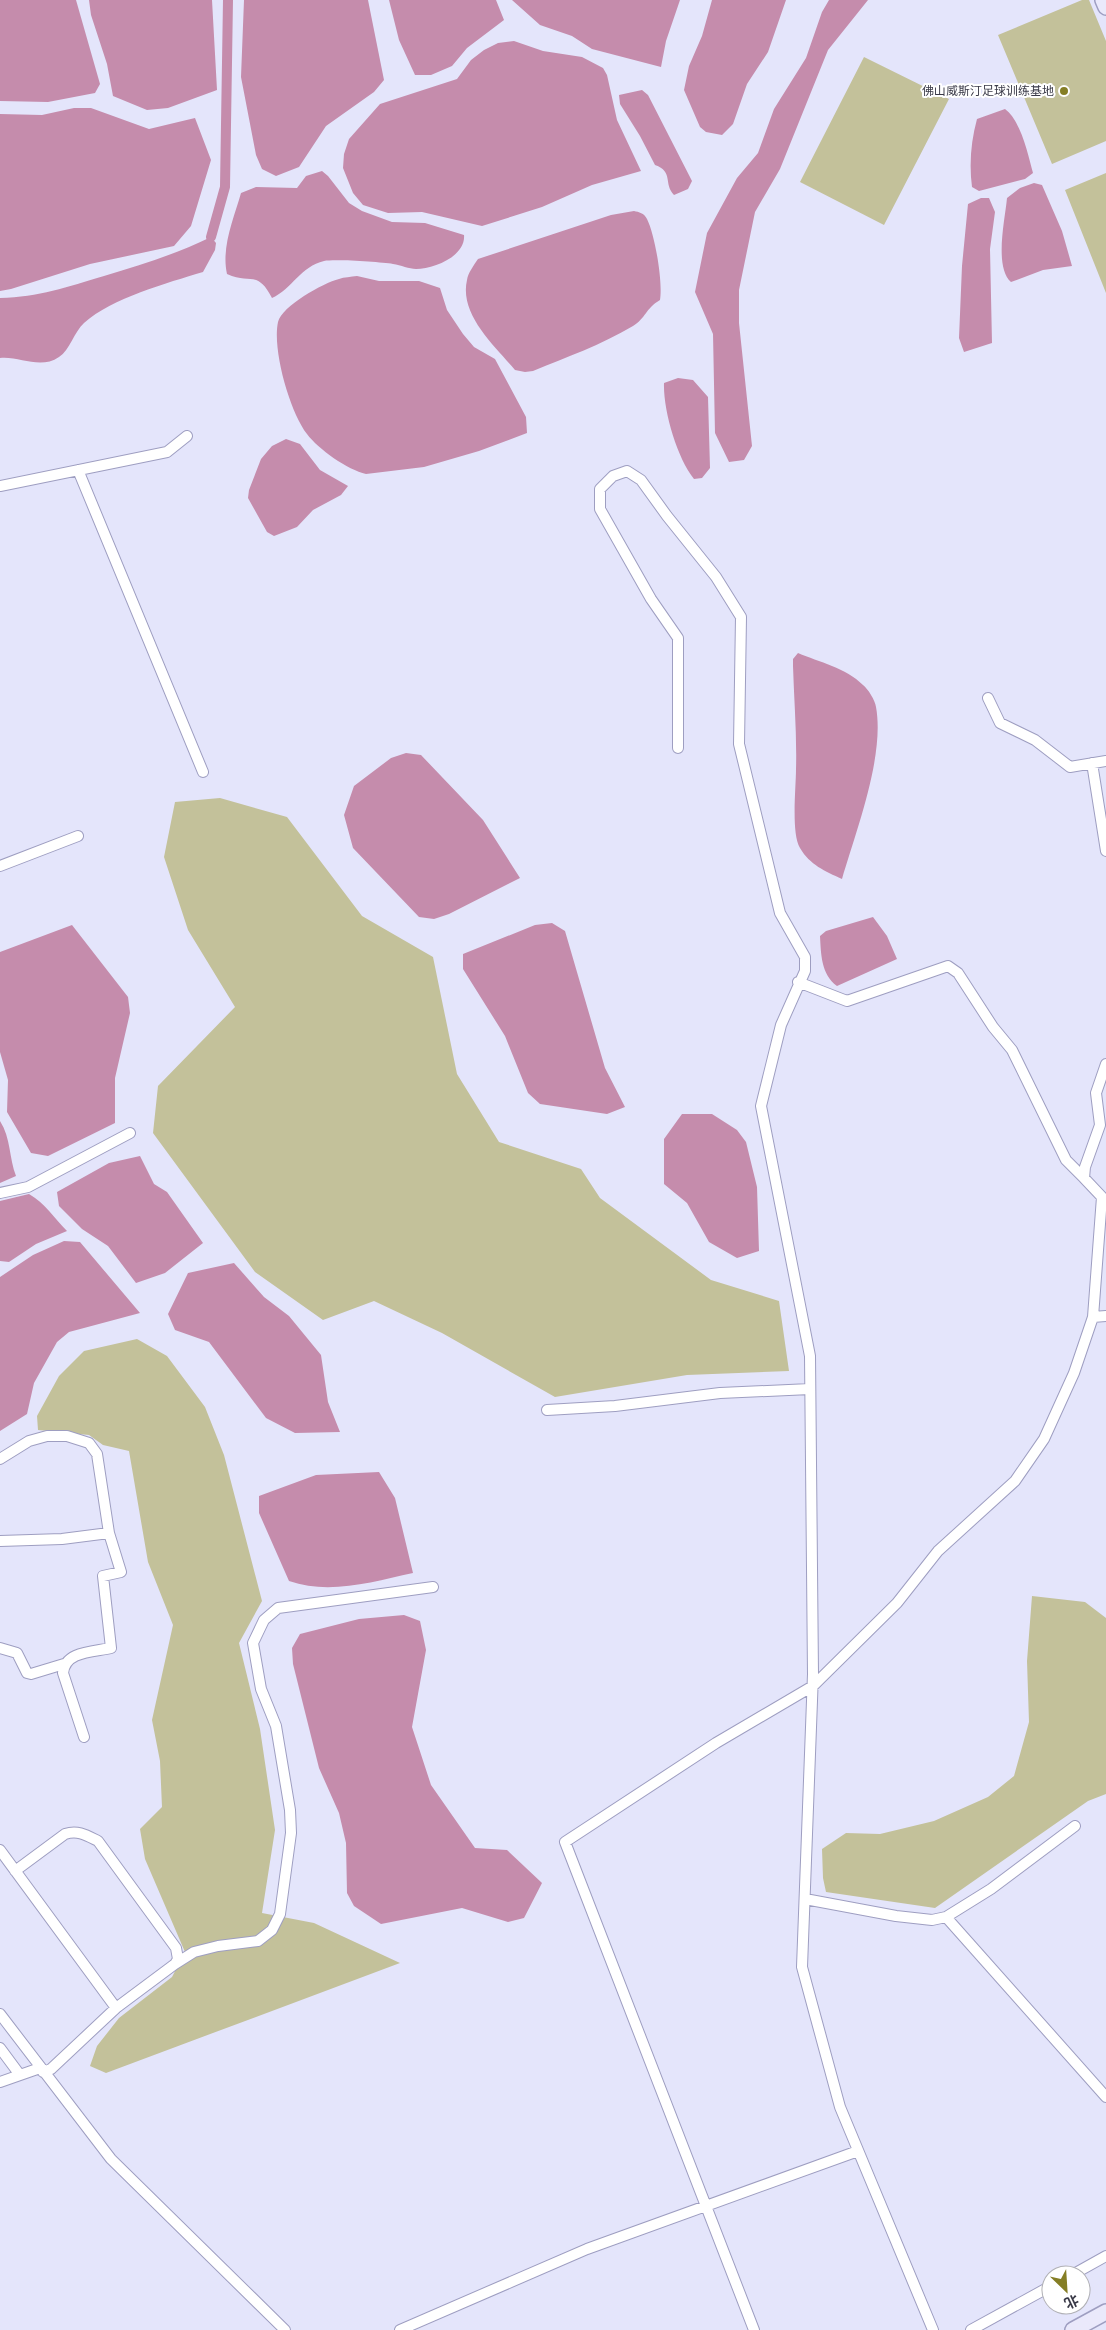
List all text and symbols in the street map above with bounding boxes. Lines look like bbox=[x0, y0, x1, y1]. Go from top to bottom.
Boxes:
place label: 佛山威斯汀足球训练基地 bbox=[922, 84, 1054, 98]
marker: 佛山威斯汀足球训练基地 bbox=[1058, 85, 1070, 97]
north arrow bbox=[1041, 2265, 1091, 2315]
text: 北 bbox=[1061, 2291, 1081, 2312]

